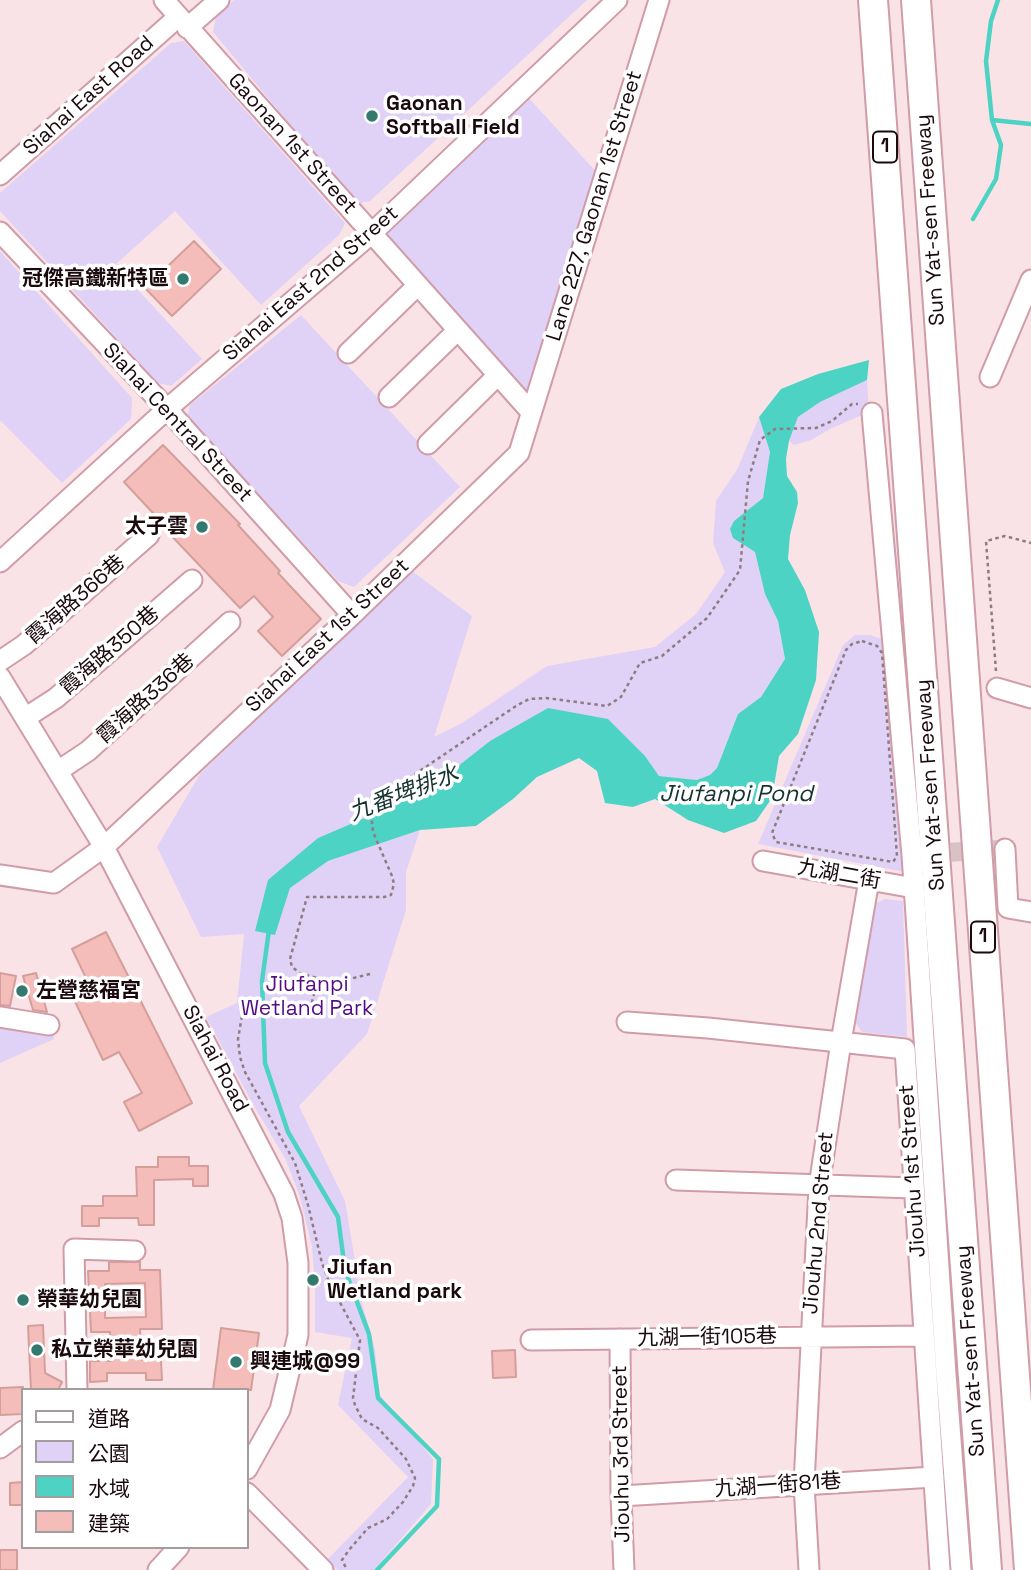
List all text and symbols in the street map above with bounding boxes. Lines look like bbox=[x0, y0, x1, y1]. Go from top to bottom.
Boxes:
street label: Siahai East Road bbox=[19, 31, 159, 161]
street label: Gaonan 1st Street bbox=[222, 68, 362, 220]
street label: Lane 227, Gaonan 1st Street bbox=[542, 68, 648, 344]
place label: Gaonan Softball Field bbox=[386, 91, 520, 141]
marker: Gaonan Softball Field bbox=[364, 108, 380, 124]
street label: Sun Yat-sen Freeway bbox=[911, 113, 951, 327]
road number: 1 bbox=[873, 132, 897, 162]
street label: Siahai East 2nd Street bbox=[218, 201, 404, 367]
place label: 冠傑高鐵新特區 bbox=[22, 266, 169, 292]
marker: 冠傑高鐵新特區 bbox=[175, 271, 191, 287]
street label: Siahai Central Street bbox=[97, 338, 257, 508]
place label: 太子雲 bbox=[125, 514, 188, 540]
marker: 太子雲 bbox=[194, 519, 210, 535]
street label: 霞海路366巷 bbox=[22, 550, 130, 650]
street label: Siahai East 1st Street bbox=[241, 554, 415, 718]
street label: 霞海路350巷 bbox=[55, 601, 165, 701]
street label: 霞海路336巷 bbox=[92, 649, 200, 749]
street label: Sun Yat-sen Freeway bbox=[911, 678, 951, 892]
water label: 九番埤排水 bbox=[345, 761, 463, 827]
water label: Jiufanpi Pond bbox=[659, 781, 813, 809]
street label: 九湖二街 bbox=[795, 855, 883, 895]
road number: 1 bbox=[971, 922, 995, 953]
park label: Jiufanpi Wetland Park bbox=[241, 972, 373, 1022]
place label: 左營慈福宮 bbox=[36, 978, 141, 1004]
marker: 左營慈福宮 bbox=[14, 983, 30, 999]
street label: Siahai Road bbox=[176, 1001, 254, 1117]
street label: Jiouhu 1st Street bbox=[894, 1084, 932, 1258]
street label: Jiouhu 2nd Street bbox=[798, 1131, 840, 1315]
street label: Sun Yat-sen Freeway bbox=[951, 1244, 991, 1458]
place label: Jiufan Wetland park bbox=[327, 1255, 462, 1305]
marker: Jiufan Wetland park bbox=[305, 1272, 321, 1288]
place label: 榮華幼兒園 bbox=[37, 1287, 142, 1313]
marker: 榮華幼兒園 bbox=[15, 1292, 31, 1308]
street label: 九湖一街105巷 bbox=[637, 1324, 777, 1352]
place label: 私立榮華幼兒園 bbox=[51, 1337, 198, 1363]
marker: 私立榮華幼兒園 bbox=[29, 1342, 45, 1358]
place label: 興連城@99 bbox=[250, 1349, 360, 1375]
marker: 興連城@99 bbox=[228, 1354, 244, 1370]
street label: Jiouhu 3rd Street bbox=[608, 1365, 636, 1543]
legend bbox=[21, 1388, 248, 1549]
text: 道路 bbox=[88, 1405, 130, 1432]
text: 公園 bbox=[88, 1440, 130, 1467]
street label: 九湖一街81巷 bbox=[714, 1469, 842, 1503]
text: 水域 bbox=[88, 1475, 130, 1502]
text: 建築 bbox=[88, 1510, 130, 1537]

